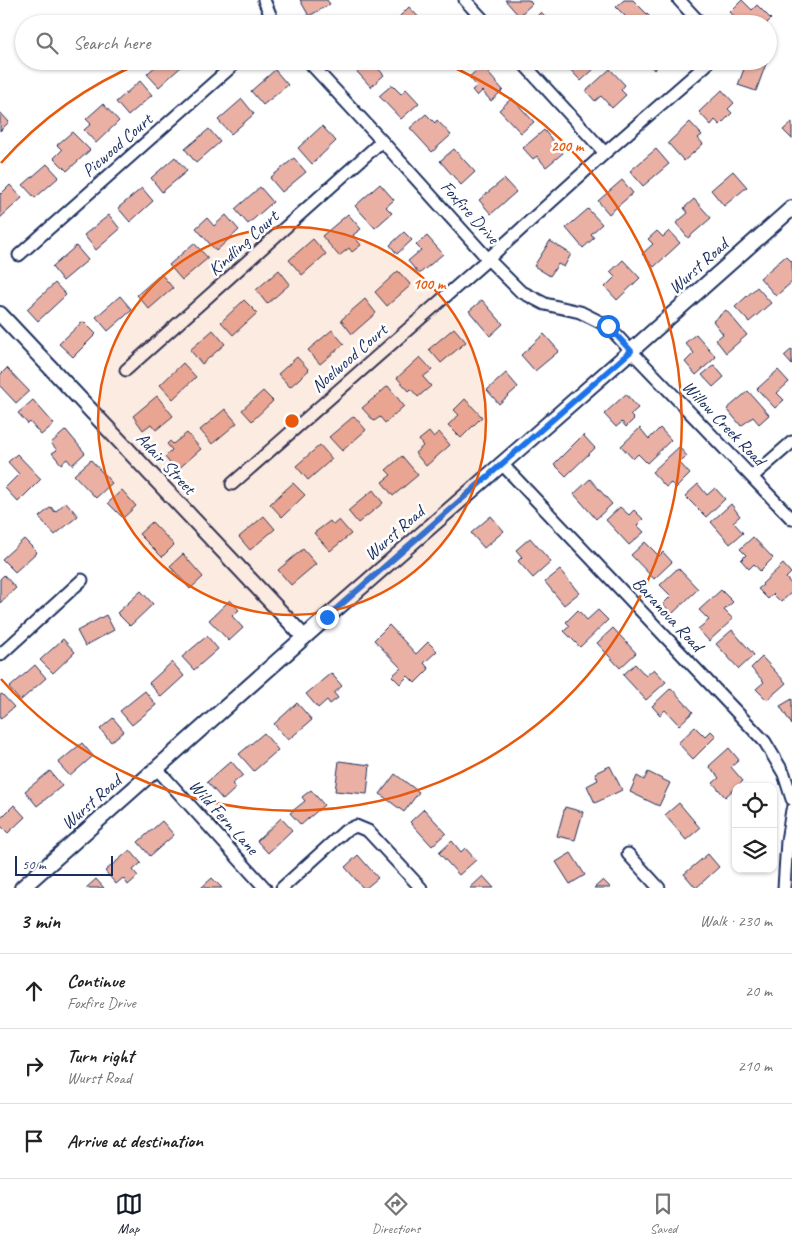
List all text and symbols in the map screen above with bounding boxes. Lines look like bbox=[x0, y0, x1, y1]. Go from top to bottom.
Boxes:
search box bbox=[15, 15, 777, 70]
icon: search bbox=[33, 29, 61, 57]
text: Search here bbox=[73, 31, 150, 55]
street label: Picwood Court bbox=[77, 107, 158, 181]
text: 200 m bbox=[551, 137, 585, 156]
street label: Foxfire Drive bbox=[436, 176, 505, 249]
street label: Kindling Court bbox=[203, 204, 284, 280]
street label: Wurst Road bbox=[664, 232, 734, 298]
text: 100 m bbox=[413, 275, 447, 294]
route start bbox=[597, 315, 620, 338]
street label: Noelwood Court bbox=[307, 318, 393, 397]
street label: Willow Creek Road bbox=[678, 376, 772, 472]
centre of rings bbox=[283, 412, 301, 430]
street label: Adair Street bbox=[132, 427, 202, 500]
street label: Wurst Road bbox=[359, 499, 431, 565]
street label: Baranova Road bbox=[628, 572, 710, 658]
route end bbox=[316, 606, 339, 629]
street label: Wurst Road bbox=[56, 768, 128, 834]
street label: Wild Fern Lane bbox=[185, 775, 264, 860]
map controls bbox=[732, 783, 777, 873]
button: locate bbox=[732, 783, 777, 828]
button: layers bbox=[732, 828, 777, 873]
scale bar bbox=[15, 853, 112, 876]
text: 50 m bbox=[22, 856, 46, 873]
text: 3 min bbox=[20, 908, 60, 934]
text: Walk · 230 m bbox=[700, 911, 772, 931]
text: Continue bbox=[67, 969, 124, 993]
icon: ahead bbox=[20, 977, 48, 1005]
text: 20 m bbox=[745, 981, 772, 1001]
text: Foxfire Drive bbox=[67, 993, 136, 1013]
text: Turn right bbox=[67, 1044, 134, 1068]
icon: right bbox=[20, 1052, 48, 1080]
text: 210 m bbox=[738, 1056, 772, 1076]
text: Wurst Road bbox=[67, 1068, 131, 1088]
icon: arrive bbox=[20, 1127, 48, 1155]
text: Arrive at destination bbox=[67, 1129, 203, 1153]
tab: Map bbox=[115, 1190, 143, 1237]
tab: Directions bbox=[372, 1190, 420, 1237]
tab: Saved bbox=[649, 1190, 677, 1237]

